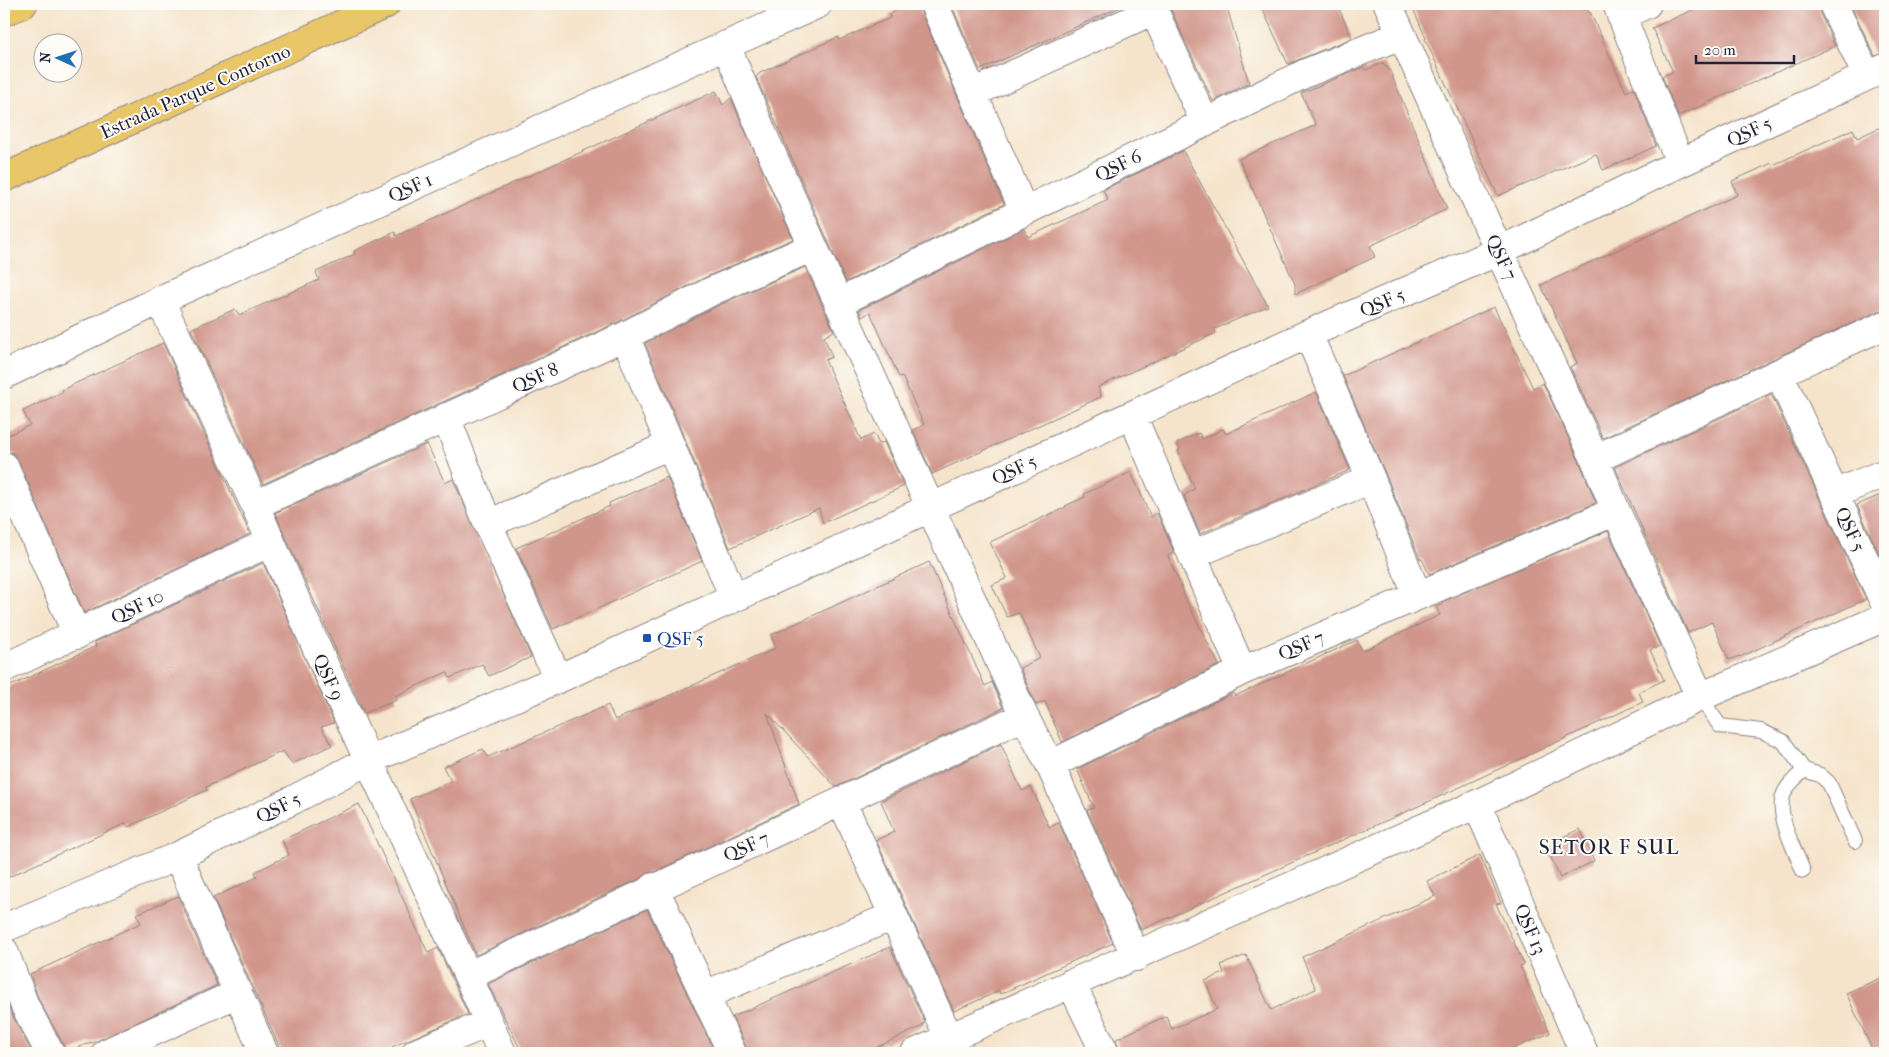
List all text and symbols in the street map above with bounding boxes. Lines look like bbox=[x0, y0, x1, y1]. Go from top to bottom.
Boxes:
north arrow bbox=[32, 32, 82, 82]
scale bar bbox=[1696, 32, 1794, 64]
street label: Estrada Parque Contorno bbox=[97, 40, 294, 144]
text: 20 m bbox=[1704, 41, 1736, 59]
text: N bbox=[37, 51, 54, 63]
street label: QSF 5 bbox=[1723, 112, 1775, 152]
street label: QSF 6 bbox=[1092, 145, 1146, 187]
street label: QSF 1 bbox=[385, 169, 436, 207]
street label: QSF 7 bbox=[1481, 231, 1521, 284]
street label: QSF 5 bbox=[1356, 284, 1408, 322]
street label: QSF 8 bbox=[509, 358, 562, 398]
street label: QSF 5 bbox=[988, 450, 1040, 490]
street label: QSF 5 bbox=[1830, 503, 1870, 555]
street label: QSF 10 bbox=[107, 585, 167, 629]
street label: QSF 7 bbox=[1275, 626, 1328, 665]
place label: QSF 5 bbox=[657, 628, 704, 650]
marker: QSF 5 bbox=[641, 632, 653, 644]
street label: QSF 9 bbox=[308, 651, 348, 704]
street label: QSF 5 bbox=[253, 788, 304, 828]
street label: QSF 7 bbox=[720, 827, 773, 867]
district label: SETOR F SUL bbox=[1539, 835, 1679, 859]
street label: QSF 13 bbox=[1510, 901, 1551, 958]

